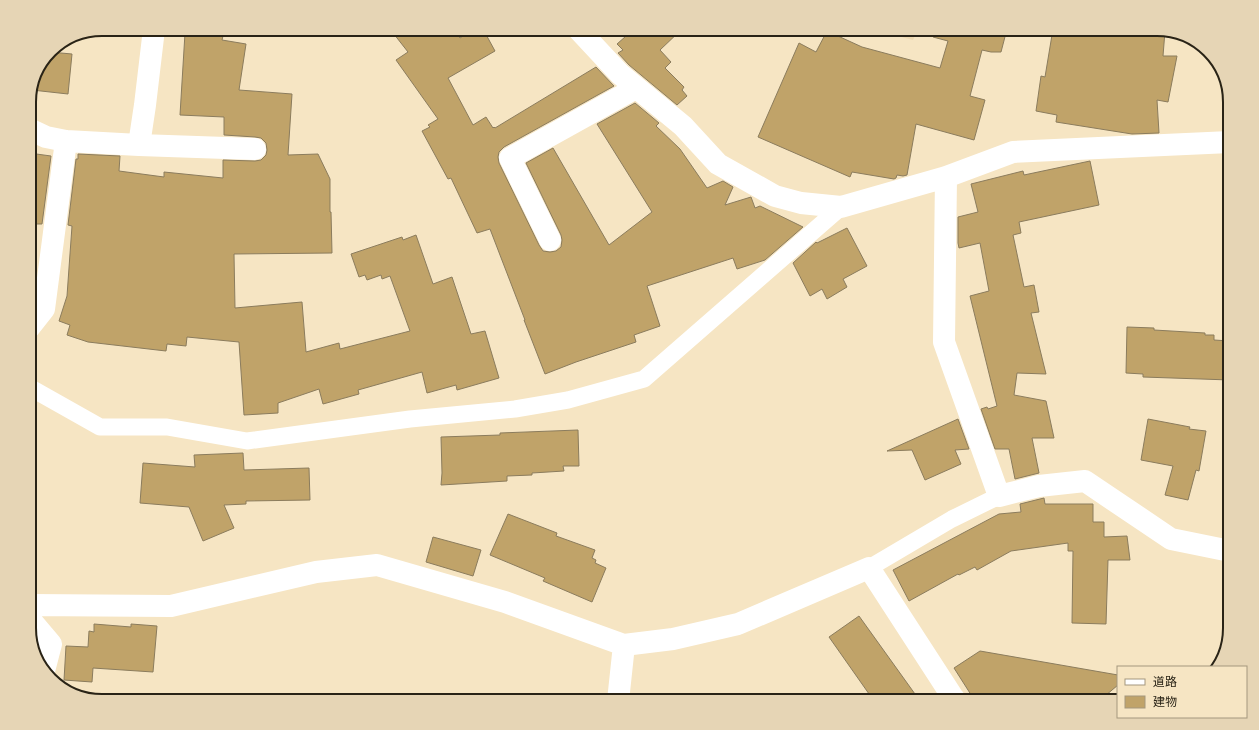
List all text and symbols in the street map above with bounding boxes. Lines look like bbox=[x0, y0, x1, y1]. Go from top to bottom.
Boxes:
legend bbox=[1117, 666, 1247, 718]
text: 道路 bbox=[1153, 675, 1177, 689]
text: 建物 bbox=[1153, 695, 1177, 709]

